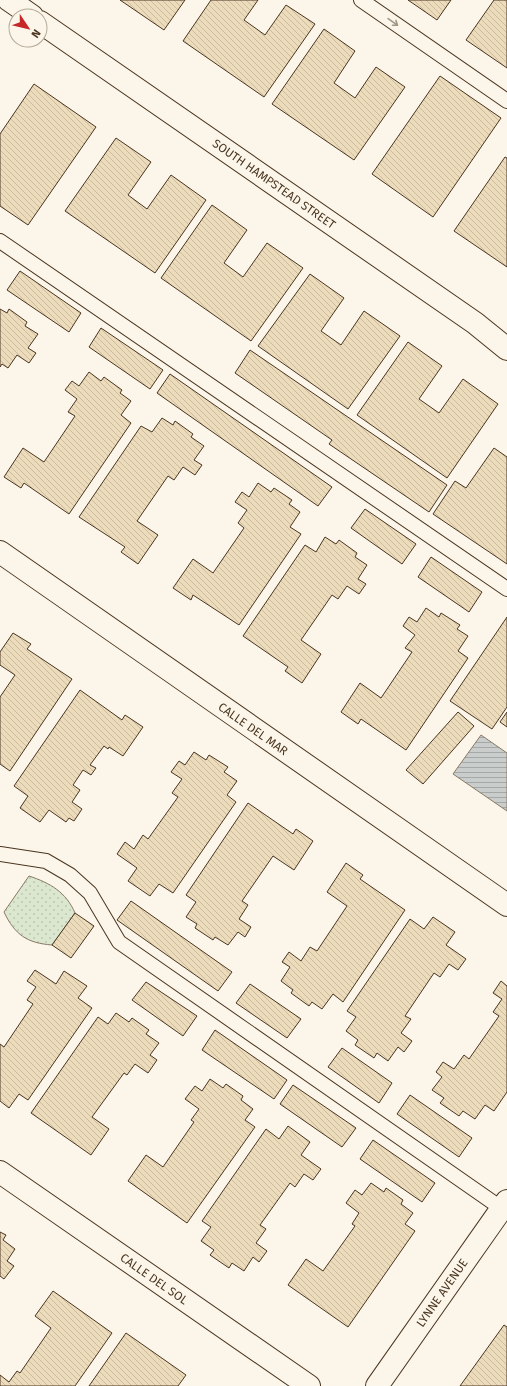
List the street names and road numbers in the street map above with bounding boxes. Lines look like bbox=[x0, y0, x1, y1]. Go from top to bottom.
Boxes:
street label: SOUTH HAMPSTEAD STREET bbox=[210, 136, 339, 232]
street label: CALLE DEL MAR bbox=[215, 700, 291, 758]
street label: CALLE DEL SOL bbox=[118, 1251, 190, 1307]
street label: LYNNE AVENUE bbox=[413, 1256, 471, 1330]

